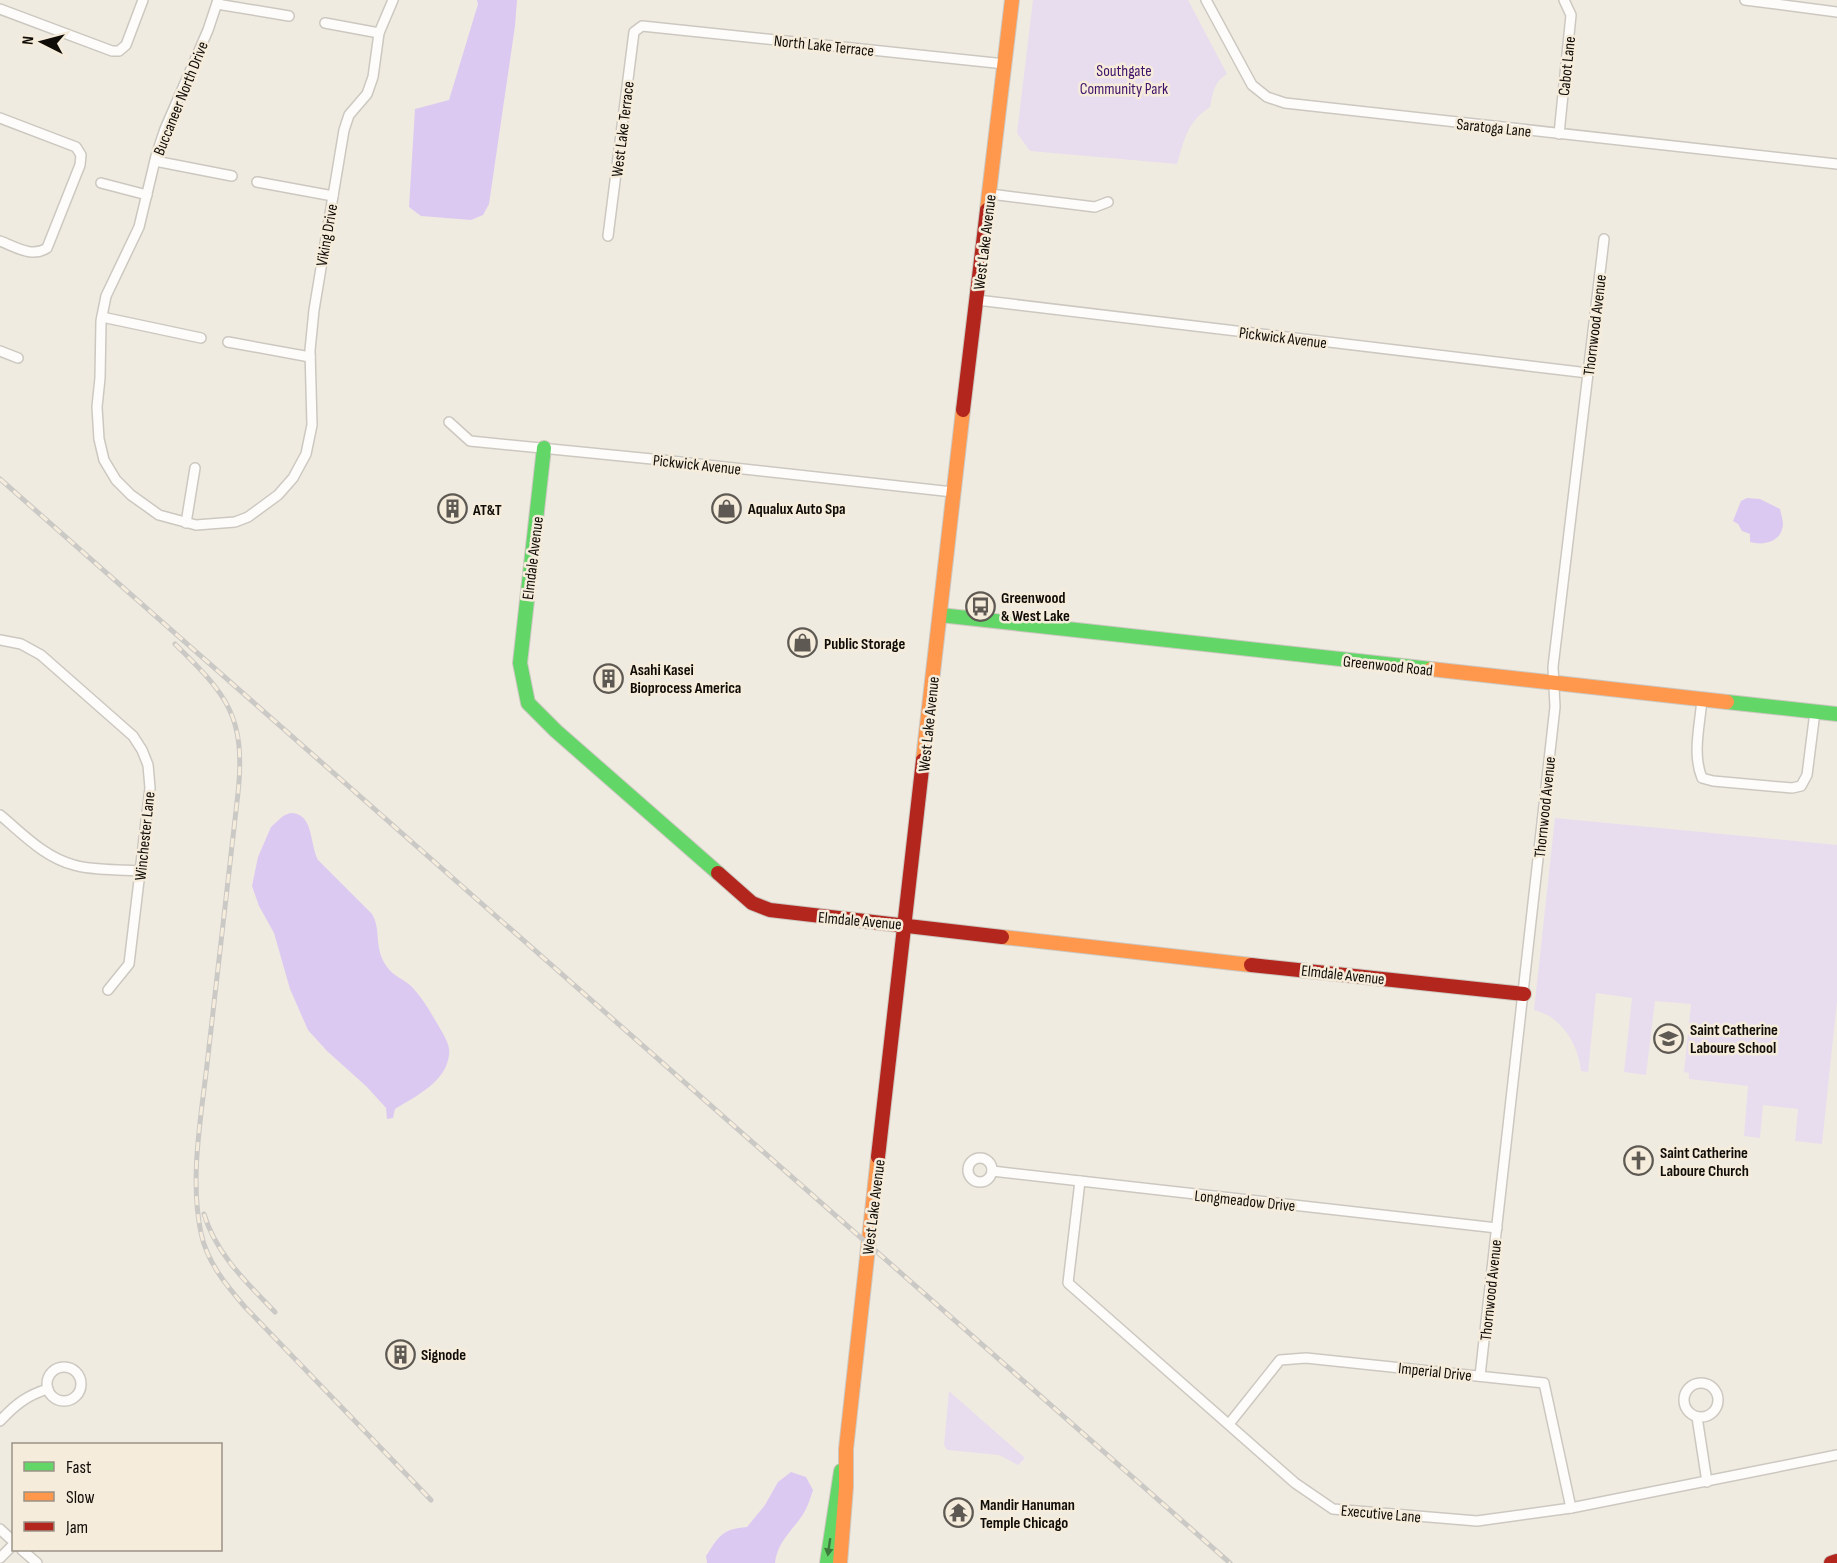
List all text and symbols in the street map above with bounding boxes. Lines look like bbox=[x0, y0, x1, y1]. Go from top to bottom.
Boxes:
north arrow bbox=[12, 12, 72, 72]
street label: North Lake Terrace bbox=[773, 32, 875, 61]
text: N bbox=[19, 35, 38, 46]
street label: Cabot Lane bbox=[1555, 35, 1580, 97]
street label: Buccaneer North Drive bbox=[150, 39, 213, 158]
park label: Southgate Community Park bbox=[1080, 62, 1168, 99]
street label: West Lake Terrace bbox=[608, 80, 639, 178]
street label: Saratoga Lane bbox=[1456, 115, 1532, 142]
street label: West Lake Avenue bbox=[970, 193, 1001, 291]
street label: Viking Drive bbox=[313, 203, 342, 268]
street label: Thornwood Avenue bbox=[1580, 273, 1611, 377]
street label: Pickwick Avenue bbox=[1238, 324, 1328, 353]
street label: Pickwick Avenue bbox=[652, 451, 742, 480]
shop icon: Aqualux Auto Spa bbox=[711, 492, 743, 524]
building icon: AT&T bbox=[436, 493, 468, 525]
place label: Aqualux Auto Spa bbox=[747, 500, 846, 519]
place label: AT&T bbox=[472, 501, 502, 520]
street label: Elmdale Avenue bbox=[519, 515, 548, 601]
place label: Greenwood & West Lake bbox=[1001, 589, 1070, 626]
bus stop icon: Greenwood & West Lake bbox=[964, 590, 996, 622]
shop icon: Public Storage bbox=[787, 627, 819, 659]
place label: Public Storage bbox=[824, 635, 905, 654]
street label: Greenwood Road bbox=[1342, 652, 1434, 681]
place label: Asahi Kasei Bioprocess America bbox=[629, 661, 741, 698]
building icon: Asahi Kasei Bioprocess America bbox=[593, 662, 625, 694]
street label: West Lake Avenue bbox=[915, 676, 944, 773]
street label: Thornwood Avenue bbox=[1531, 756, 1560, 859]
street label: Winchester Lane bbox=[131, 791, 160, 882]
street label: Elmdale Avenue bbox=[817, 908, 902, 935]
street label: Elmdale Avenue bbox=[1300, 962, 1385, 989]
place label: Saint Catherine Laboure School bbox=[1690, 1021, 1778, 1058]
school or university icon: Saint Catherine Laboure School bbox=[1653, 1022, 1685, 1054]
place label: Saint Catherine Laboure Church bbox=[1660, 1144, 1749, 1181]
church icon: Saint Catherine Laboure Church bbox=[1623, 1145, 1655, 1177]
street label: West Lake Avenue bbox=[859, 1158, 890, 1256]
street label: Longmeadow Drive bbox=[1194, 1187, 1296, 1216]
street label: Thornwood Avenue bbox=[1477, 1239, 1506, 1342]
building icon: Signode bbox=[384, 1338, 416, 1370]
place label: Signode bbox=[421, 1346, 466, 1365]
street label: Imperial Drive bbox=[1397, 1359, 1473, 1386]
legend bbox=[12, 1443, 222, 1551]
text: Fast bbox=[66, 1457, 92, 1478]
text: Slow bbox=[66, 1487, 95, 1508]
place label: Mandir Hanuman Temple Chicago bbox=[980, 1496, 1075, 1533]
temple icon: Mandir Hanuman Temple Chicago bbox=[943, 1497, 975, 1529]
street label: Executive Lane bbox=[1340, 1502, 1422, 1527]
text: Jam bbox=[65, 1517, 88, 1538]
one-way arrow bbox=[824, 1538, 834, 1557]

